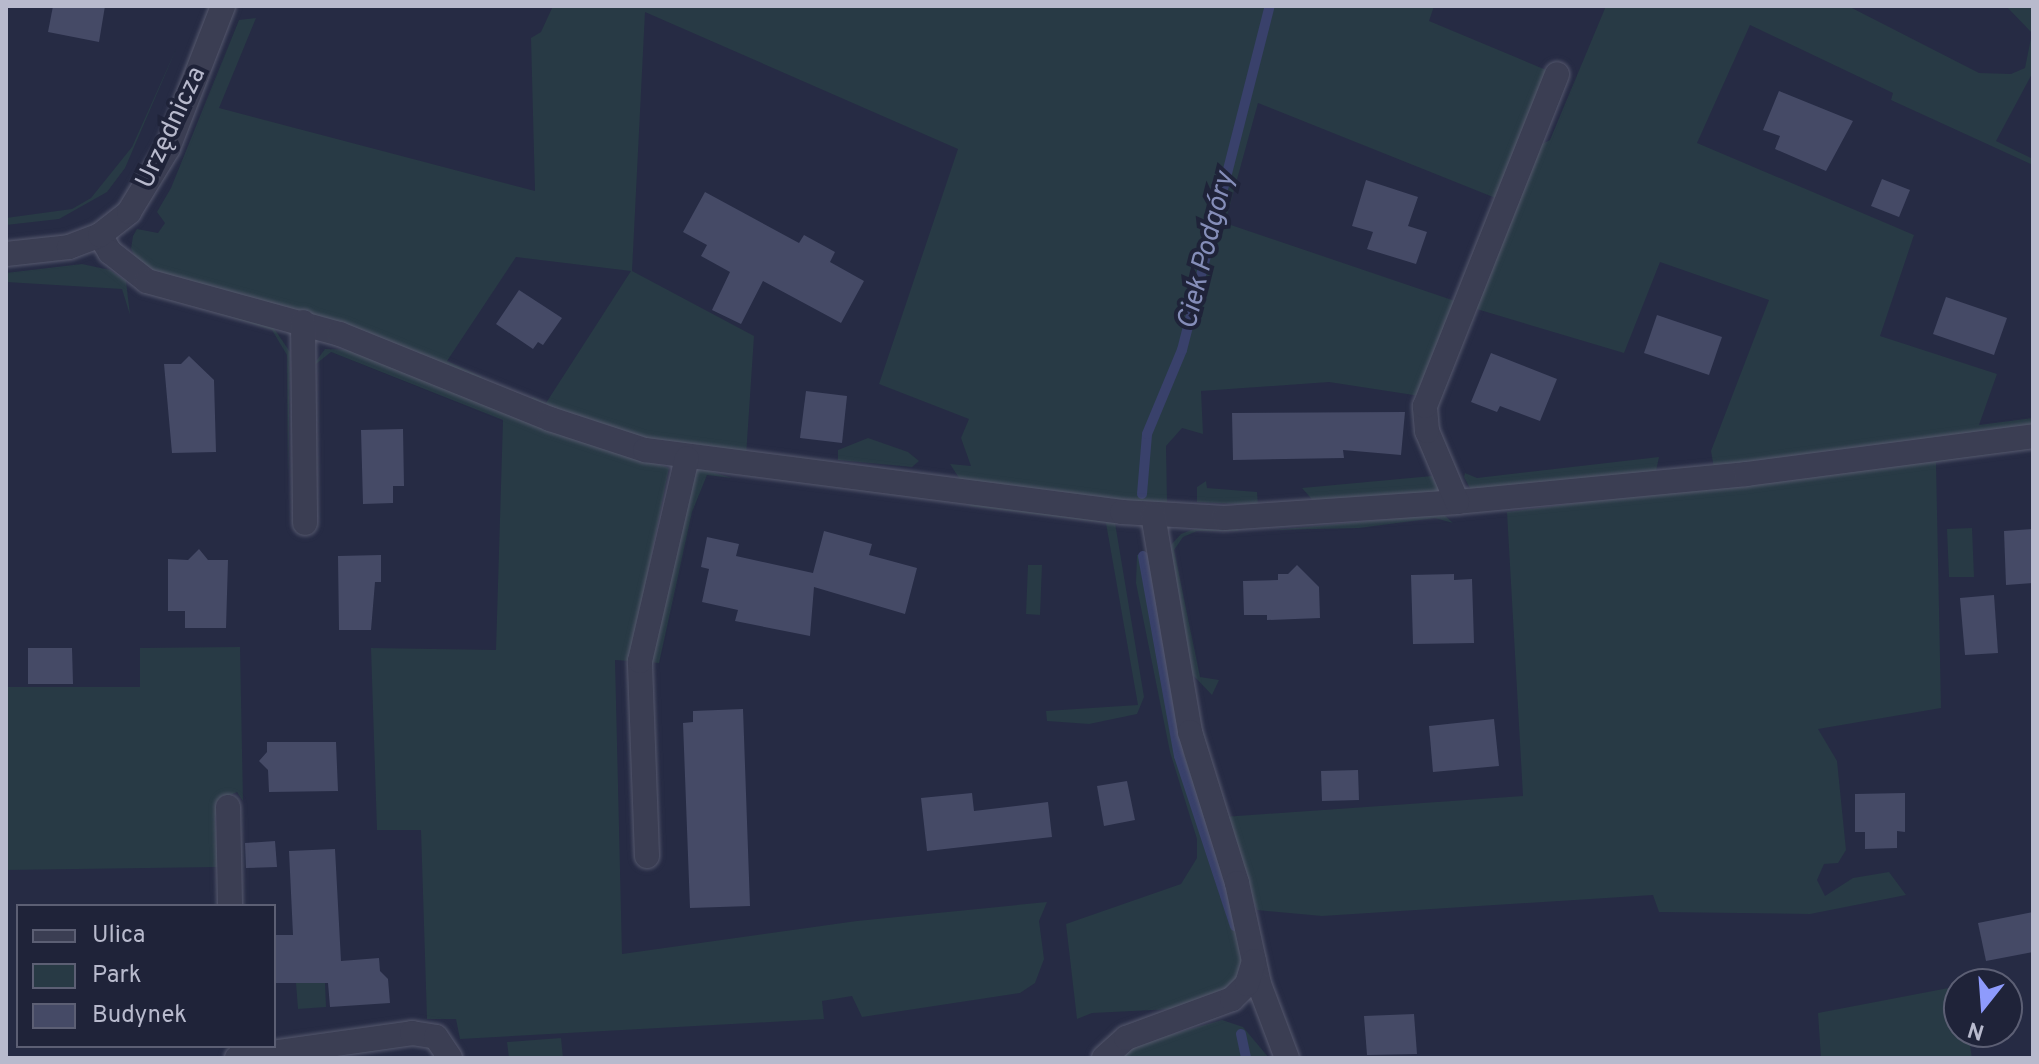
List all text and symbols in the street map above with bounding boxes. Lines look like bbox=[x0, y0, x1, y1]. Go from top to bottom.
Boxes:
street label: Urzędnicza bbox=[130, 62, 214, 194]
water label: Ciek Podgóry bbox=[1171, 169, 1243, 333]
legend bbox=[16, 904, 276, 1048]
text: Ulica bbox=[92, 921, 145, 951]
text: Park bbox=[92, 961, 142, 991]
north arrow bbox=[1943, 968, 2023, 1048]
text: Budynek bbox=[92, 1001, 187, 1031]
text: N bbox=[1965, 1014, 1988, 1045]

